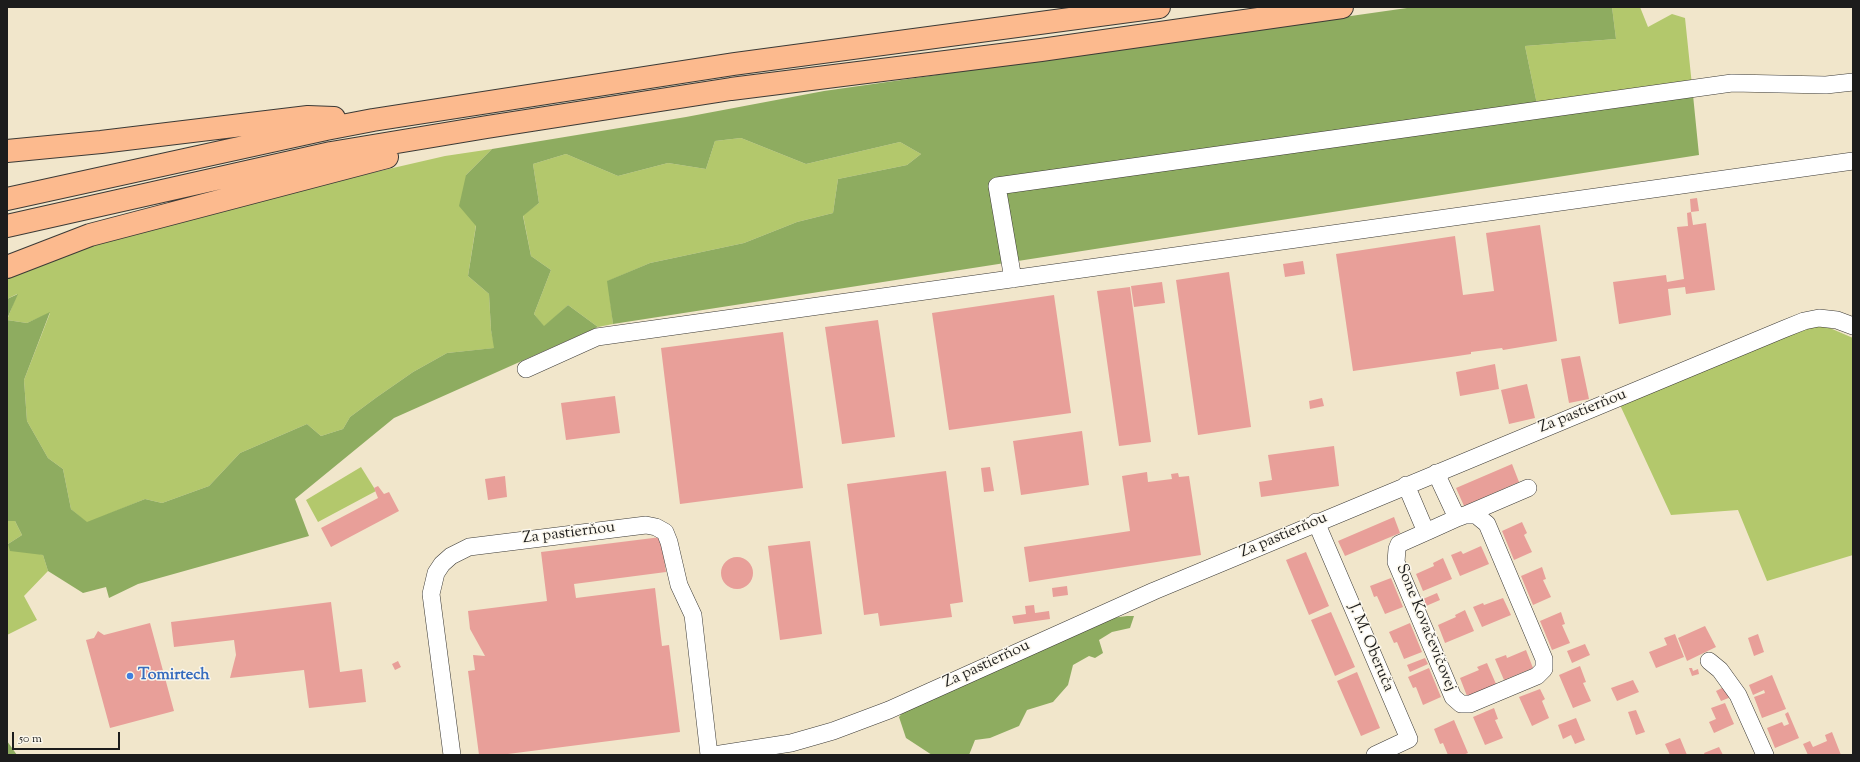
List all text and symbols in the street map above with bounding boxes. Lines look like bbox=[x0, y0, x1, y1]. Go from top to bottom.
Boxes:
street label: Za pastierňou bbox=[1536, 386, 1630, 438]
street label: Za pastierňou bbox=[1237, 509, 1331, 563]
street label: Za pastierňou bbox=[522, 519, 616, 549]
street label: Sone Kovačevičovej bbox=[1391, 562, 1459, 694]
street label: J. M. Oberuča bbox=[1343, 601, 1397, 695]
street label: Za pastierňou bbox=[941, 637, 1033, 693]
place label: Tomirtech bbox=[138, 666, 210, 686]
marker: Tomirtech bbox=[125, 671, 135, 681]
scale bar bbox=[14, 724, 122, 750]
text: 50 m bbox=[19, 730, 42, 748]

